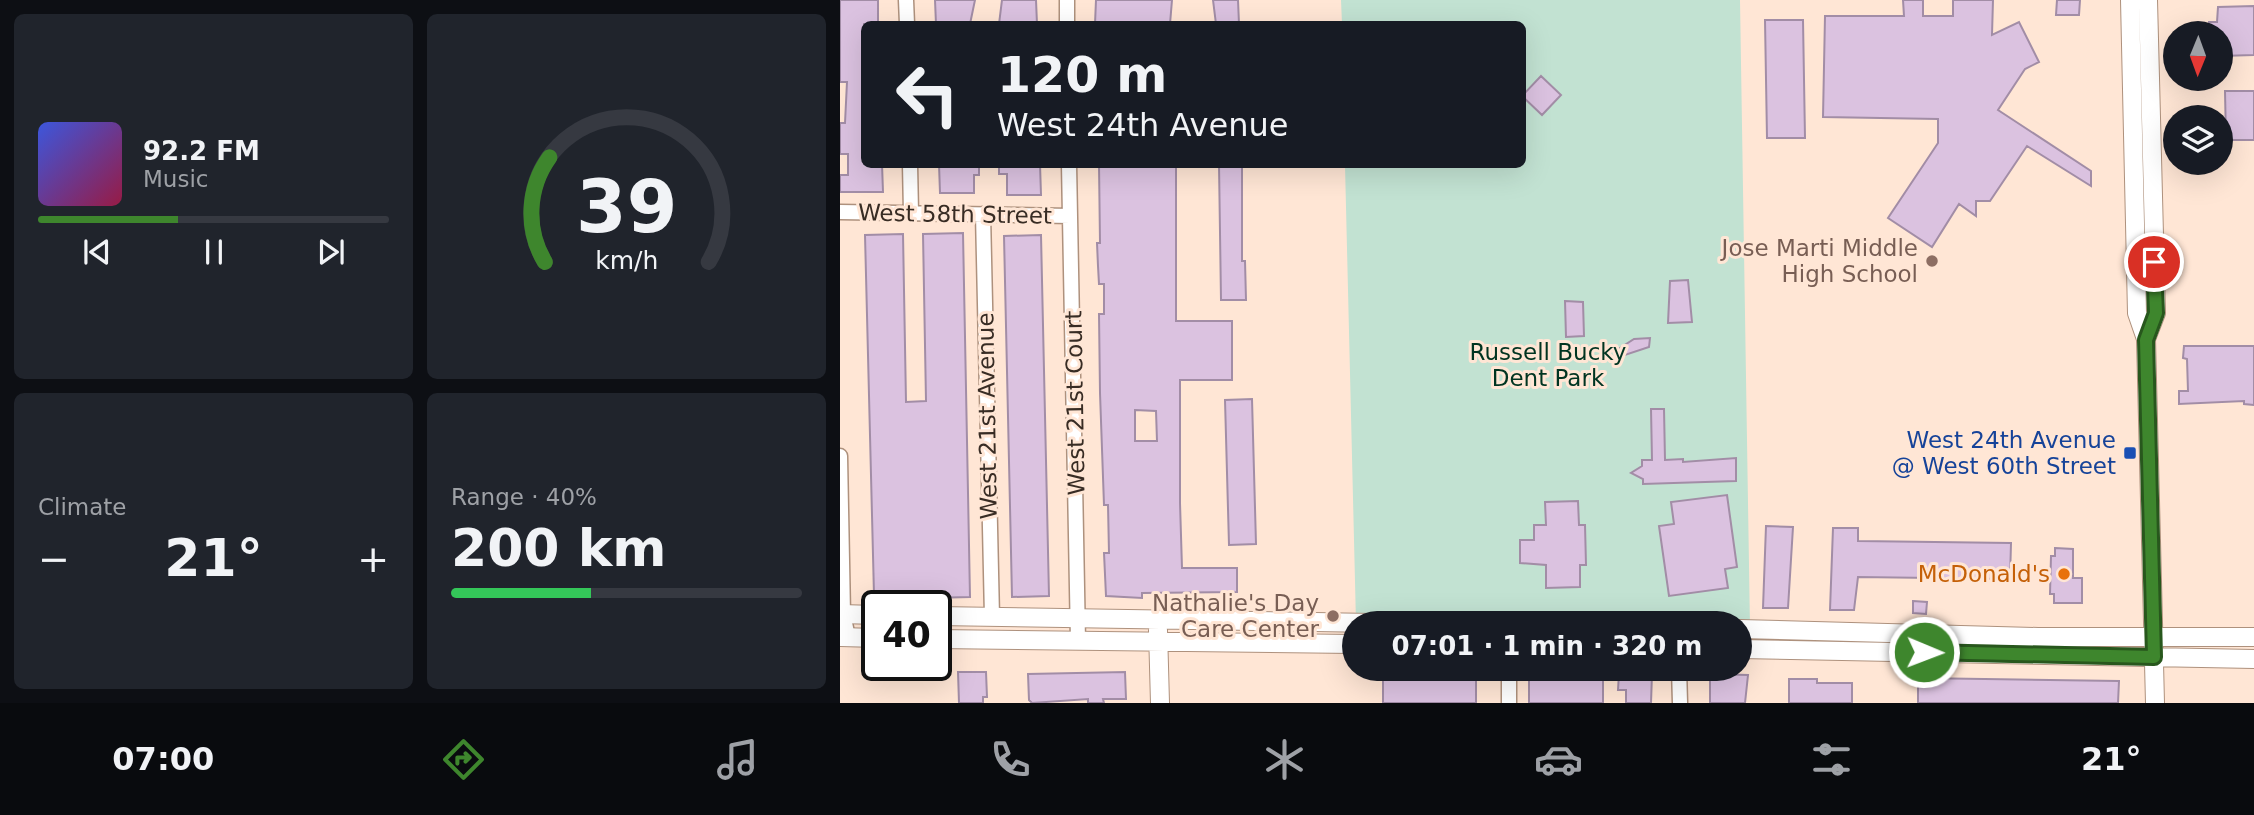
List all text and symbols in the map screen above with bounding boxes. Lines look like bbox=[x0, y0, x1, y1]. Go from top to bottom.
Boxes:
north arrow bbox=[2163, 21, 2233, 91]
map controls bbox=[2163, 21, 2233, 175]
text: 120 m bbox=[997, 47, 1167, 104]
icon: left bbox=[882, 49, 973, 140]
button: layers bbox=[2163, 105, 2233, 175]
text: West 24th Avenue bbox=[997, 106, 1288, 144]
text: 92.2 FM bbox=[143, 136, 260, 166]
text: 39 bbox=[576, 165, 677, 250]
text: Music bbox=[143, 166, 208, 192]
street label: West 58th Street bbox=[858, 199, 1052, 229]
pin bbox=[2124, 232, 2184, 292]
icon: previous bbox=[78, 233, 116, 271]
icon: pause bbox=[195, 233, 233, 271]
icon: next bbox=[312, 233, 350, 271]
place label: Jose Marti Middle High School bbox=[1720, 235, 1918, 287]
icon: arrive bbox=[2135, 243, 2173, 281]
text: km/h bbox=[595, 246, 658, 275]
marker: Jose Marti Middle High School bbox=[1924, 253, 1940, 269]
street label: West 21st Court bbox=[1060, 310, 1090, 496]
street label: West 21st Avenue bbox=[972, 312, 1002, 520]
park label: Russell Bucky Dent Park bbox=[1470, 339, 1626, 391]
place label: West 24th Avenue @ West 60th Street bbox=[1892, 427, 2116, 479]
marker: West 24th Avenue @ West 60th Street bbox=[2122, 445, 2138, 461]
text: Range · 40% bbox=[451, 484, 597, 510]
text: Climate bbox=[38, 494, 127, 520]
text: 200 km bbox=[451, 518, 666, 578]
text: 21° bbox=[164, 528, 263, 588]
text: − bbox=[38, 537, 70, 581]
text: + bbox=[357, 537, 389, 581]
place label: McDonald's bbox=[1918, 561, 2050, 587]
marker: McDonald's bbox=[2056, 566, 2072, 582]
speed limit sign: 40 bbox=[861, 590, 952, 681]
place label: Nathalie's Day Care Center bbox=[1152, 590, 1320, 642]
marker: Nathalie's Day Care Center bbox=[1325, 608, 1341, 624]
position arrow bbox=[1887, 615, 1961, 689]
text: 07:01 · 1 min · 320 m bbox=[1392, 631, 1702, 661]
icon: directions bbox=[439, 735, 488, 784]
icon: music bbox=[713, 735, 762, 784]
icon: phone bbox=[986, 735, 1035, 784]
icon: climate bbox=[1260, 735, 1309, 784]
icon: car bbox=[1534, 735, 1583, 784]
icon: filters bbox=[1807, 735, 1856, 784]
text: 07:00 bbox=[112, 740, 214, 778]
text: 21° bbox=[2081, 740, 2142, 778]

